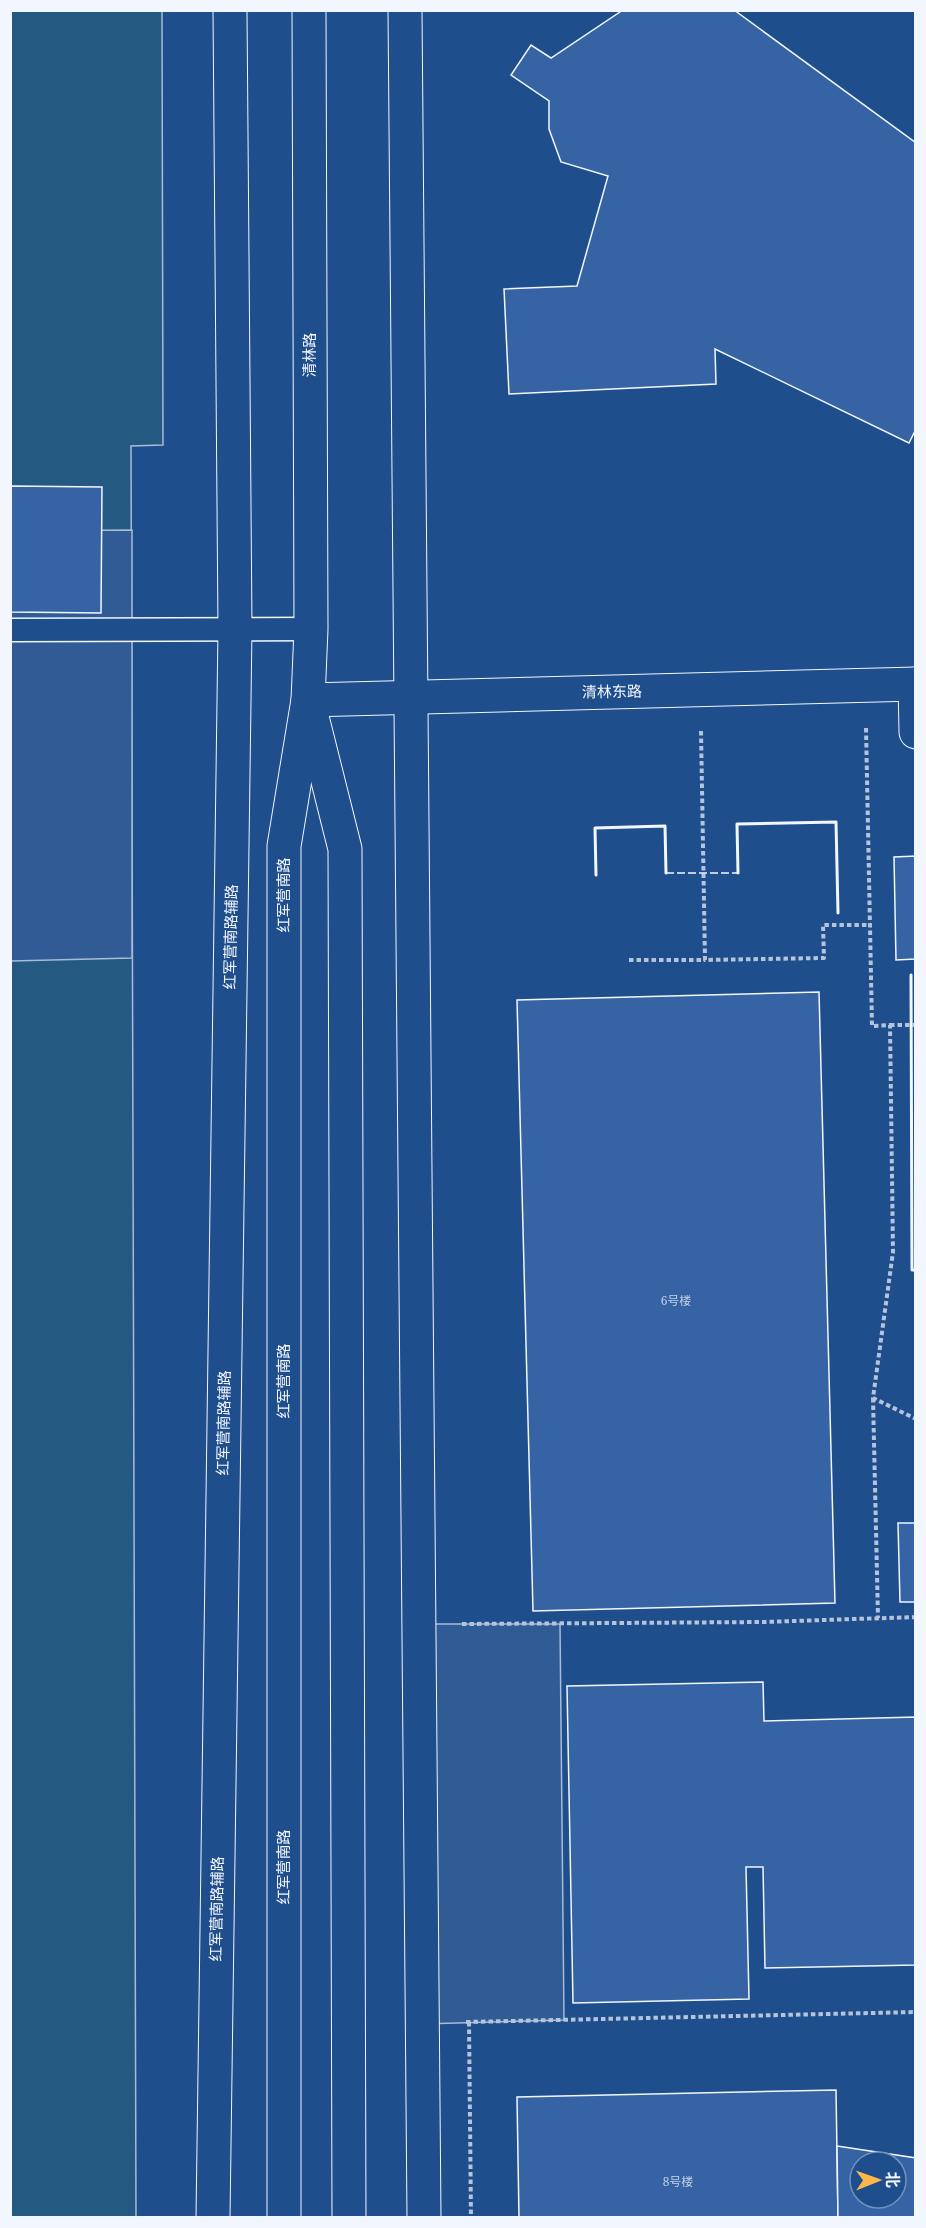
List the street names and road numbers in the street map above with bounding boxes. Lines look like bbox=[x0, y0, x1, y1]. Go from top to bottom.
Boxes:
street label: 清林路 bbox=[299, 332, 319, 378]
street label: 清林东路 bbox=[582, 680, 642, 702]
street label: 红军营南路 bbox=[273, 857, 293, 933]
street label: 红军营南路辅路 bbox=[219, 884, 241, 990]
street label: 红军营南路 bbox=[273, 1343, 293, 1419]
street label: 红军营南路辅路 bbox=[212, 1370, 234, 1476]
street label: 红军营南路 bbox=[273, 1829, 293, 1905]
street label: 红军营南路辅路 bbox=[205, 1856, 227, 1962]

